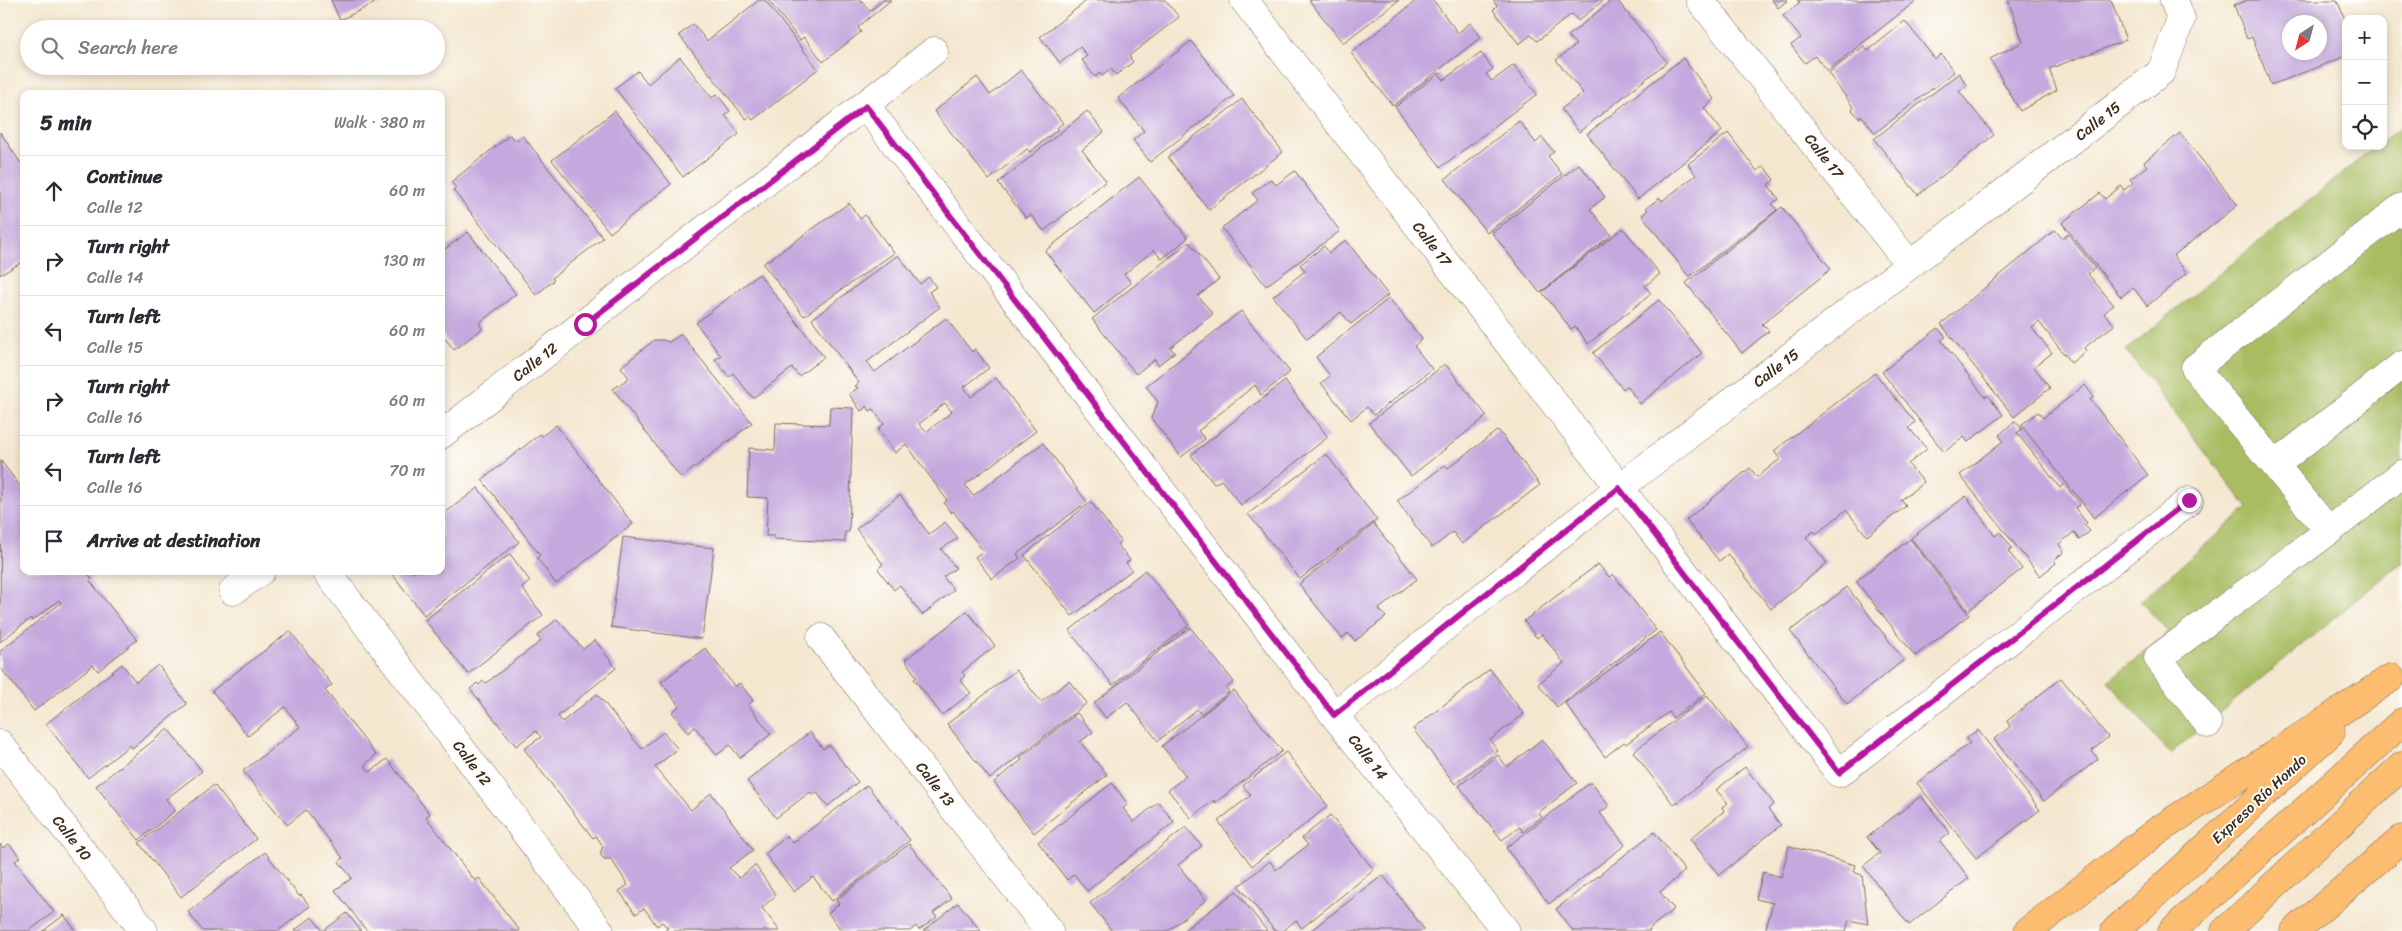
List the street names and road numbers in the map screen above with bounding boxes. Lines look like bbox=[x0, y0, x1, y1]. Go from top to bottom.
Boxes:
street label: Calle 15 bbox=[2069, 95, 2127, 147]
street label: Calle 17 bbox=[1798, 127, 1851, 186]
street label: Calle 17 bbox=[1406, 215, 1459, 274]
street label: Calle 12 bbox=[506, 335, 564, 388]
street label: Calle 15 bbox=[1747, 342, 1805, 394]
street label: Calle 14 bbox=[1341, 728, 1395, 786]
street label: Calle 12 bbox=[446, 734, 498, 792]
street label: Expreso Río Hondo bbox=[2205, 747, 2313, 850]
street label: Calle 13 bbox=[909, 756, 961, 812]
street label: Calle 10 bbox=[45, 809, 99, 867]

